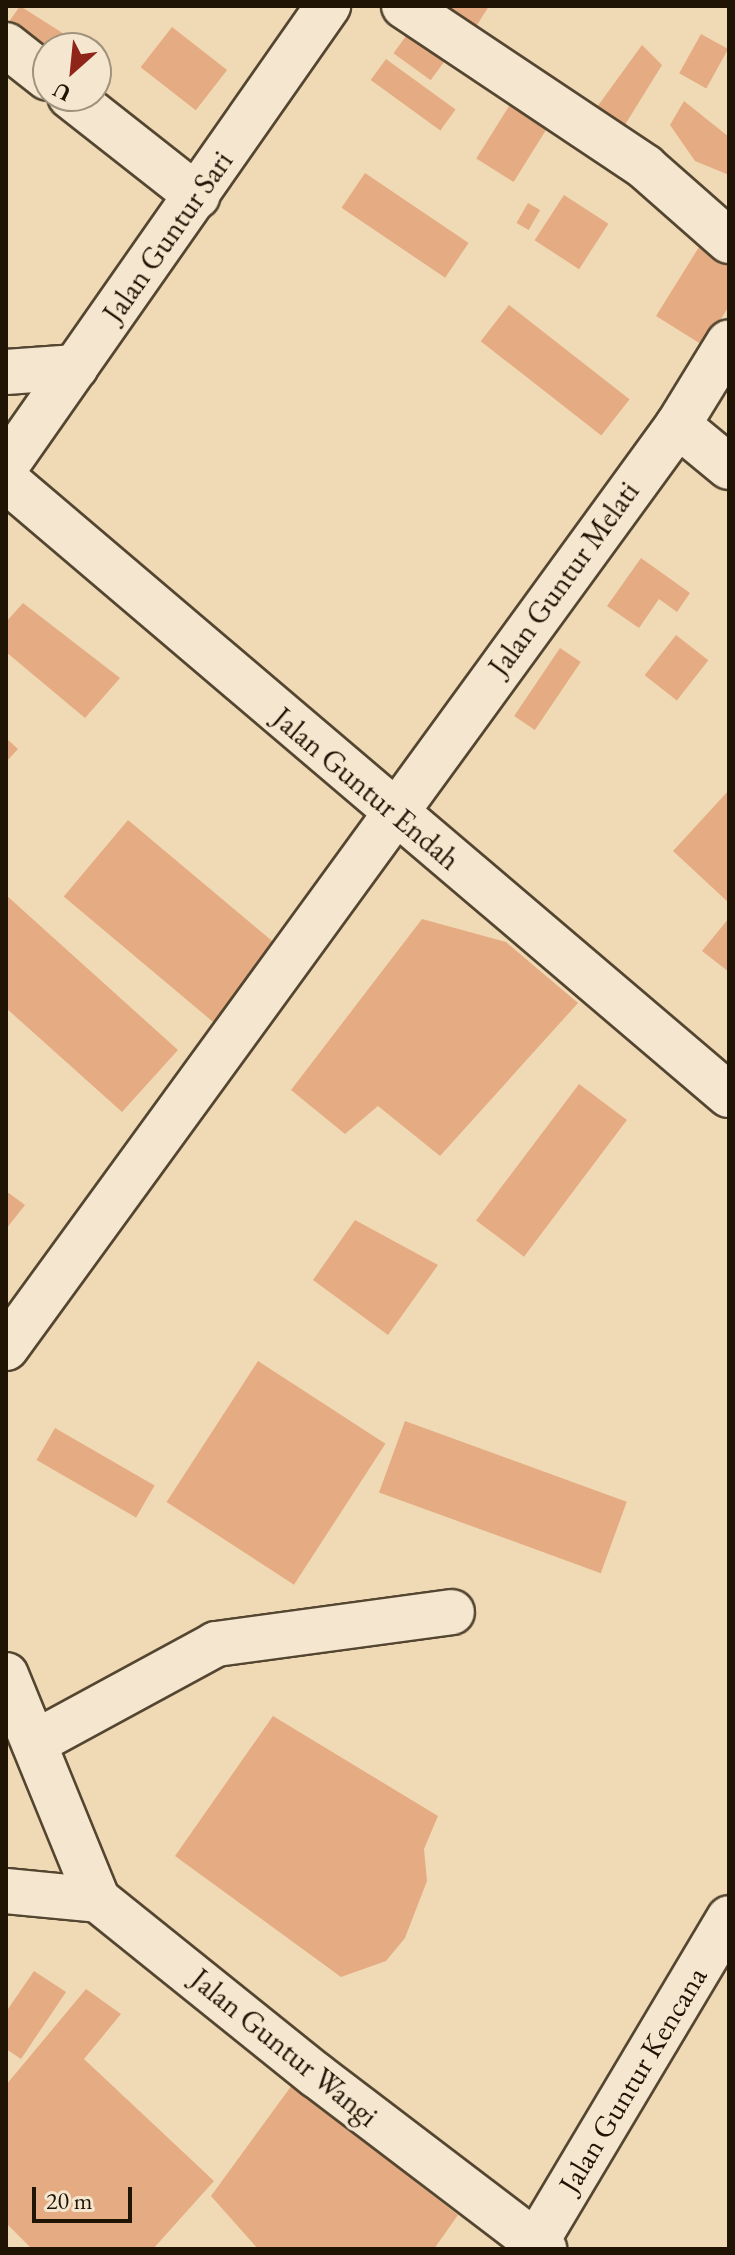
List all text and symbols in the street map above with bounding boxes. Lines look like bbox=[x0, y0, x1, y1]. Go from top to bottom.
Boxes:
north arrow bbox=[32, 32, 112, 112]
text: U bbox=[48, 75, 76, 109]
street label: Jalan Guntur Sari bbox=[96, 144, 240, 330]
street label: Jalan Guntur Melati bbox=[481, 475, 647, 683]
street label: Jalan Guntur Endah bbox=[265, 700, 467, 878]
street label: Jalan Guntur Kencana bbox=[551, 1960, 715, 2200]
street label: Jalan Guntur Wangi bbox=[183, 1961, 385, 2135]
scale bar bbox=[36, 2171, 136, 2221]
text: 20 m bbox=[46, 2185, 93, 2216]

